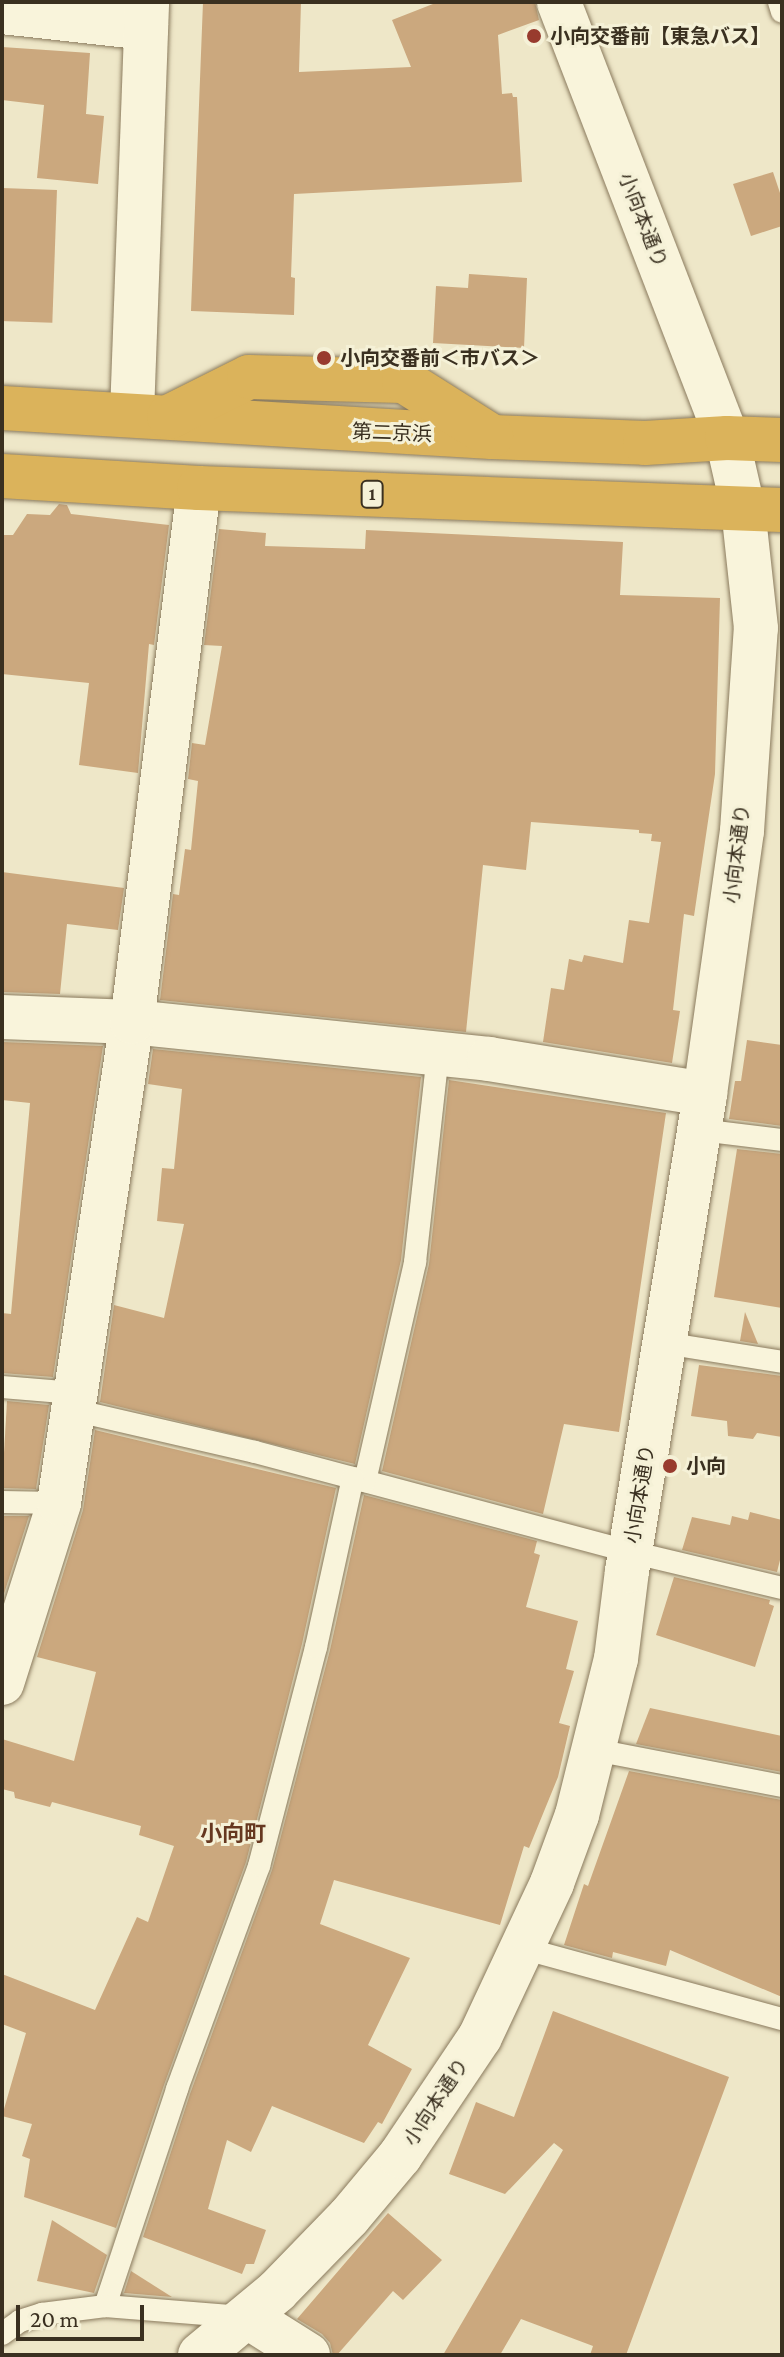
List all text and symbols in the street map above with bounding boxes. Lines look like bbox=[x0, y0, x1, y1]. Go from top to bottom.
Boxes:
place label: 小向交番前【東急バス】 bbox=[550, 24, 770, 48]
marker: 小向交番前【東急バス】 bbox=[525, 27, 543, 45]
street label: 小向本通り bbox=[614, 169, 672, 271]
place label: 小向交番前＜市バス＞ bbox=[340, 346, 540, 370]
marker: 小向交番前＜市バス＞ bbox=[315, 349, 333, 367]
street label: 第二京浜 bbox=[352, 420, 432, 446]
road number: 1 bbox=[360, 480, 384, 508]
street label: 小向本通り bbox=[719, 803, 755, 905]
street label: 小向本通り bbox=[620, 1443, 660, 1545]
place label: 小向 bbox=[686, 1454, 726, 1478]
marker: 小向 bbox=[661, 1457, 679, 1475]
district label: 小向町 bbox=[200, 1821, 266, 1847]
street label: 小向本通り bbox=[398, 2054, 474, 2150]
scale bar bbox=[20, 2289, 148, 2339]
text: 20 m bbox=[30, 2305, 79, 2332]

